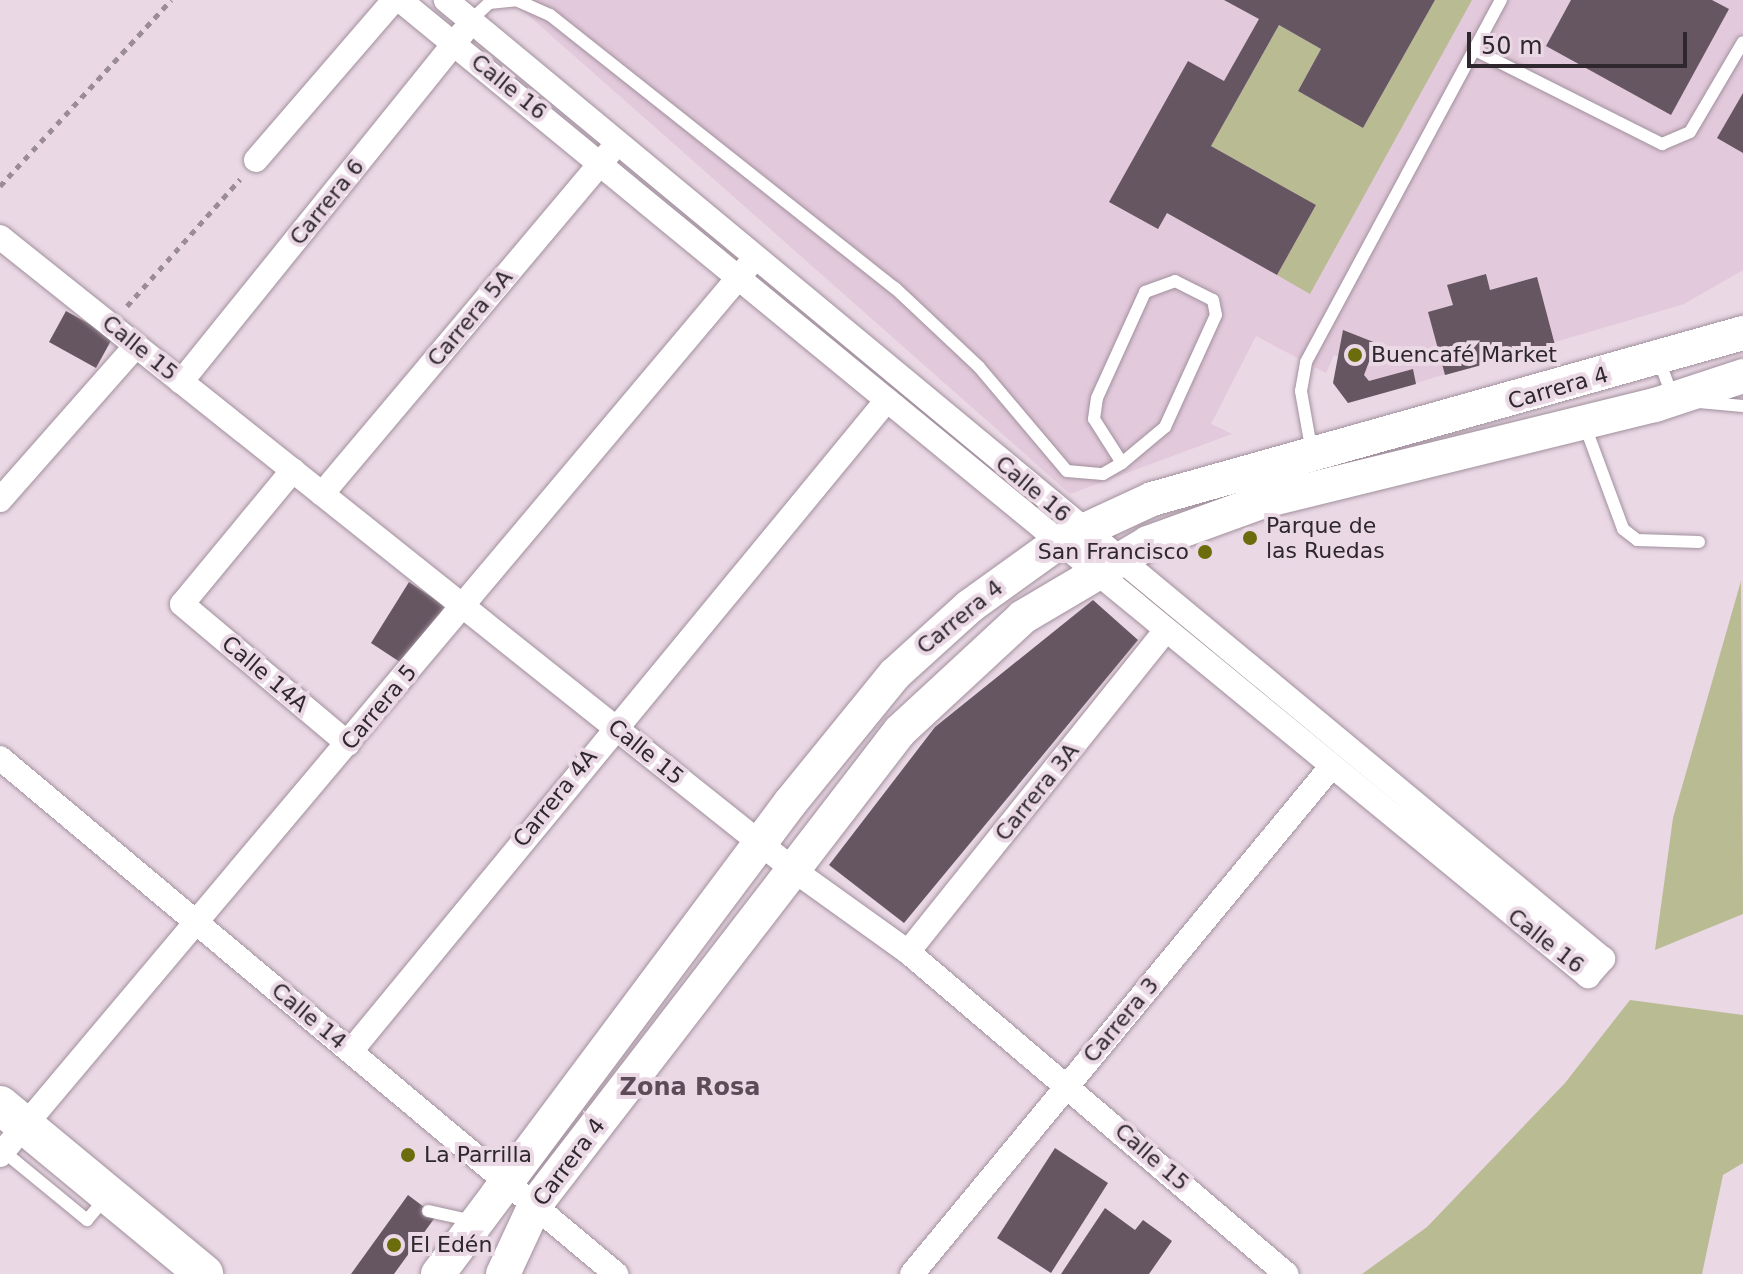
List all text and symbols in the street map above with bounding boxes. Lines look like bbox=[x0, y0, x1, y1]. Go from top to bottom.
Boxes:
scale bar bbox=[1471, 16, 1691, 66]
text: 50 m bbox=[1481, 32, 1543, 60]
street label: Calle 16 bbox=[466, 49, 552, 125]
street label: Carrera 6 bbox=[284, 154, 370, 250]
street label: Carrera 5A bbox=[422, 264, 518, 372]
street label: Calle 15 bbox=[97, 310, 183, 386]
place label: Buencafé Market bbox=[1371, 342, 1557, 368]
marker: Buencafé Market bbox=[1346, 346, 1364, 364]
street label: Carrera 4 bbox=[1505, 361, 1611, 415]
street label: Calle 16 bbox=[990, 450, 1076, 528]
place label: Parque de las Ruedas bbox=[1266, 512, 1385, 564]
marker: Parque de las Ruedas bbox=[1241, 529, 1259, 547]
place label: San Francisco bbox=[1038, 539, 1189, 565]
marker: San Francisco bbox=[1196, 543, 1214, 561]
street label: Carrera 4 bbox=[912, 574, 1008, 660]
street label: Calle 14A bbox=[216, 630, 314, 718]
street label: Carrera 5 bbox=[336, 659, 422, 755]
street label: Calle 15 bbox=[603, 714, 689, 790]
street label: Carrera 3A bbox=[990, 738, 1084, 846]
street label: Carrera 4A bbox=[508, 744, 602, 852]
street label: Calle 16 bbox=[1503, 903, 1589, 979]
street label: Carrera 3 bbox=[1078, 972, 1164, 1068]
street label: Calle 14 bbox=[266, 977, 352, 1055]
district label: Zona Rosa bbox=[620, 1074, 760, 1102]
street label: Carrera 4 bbox=[527, 1113, 611, 1211]
street label: Calle 15 bbox=[1110, 1118, 1194, 1196]
place label: La Parrilla bbox=[424, 1142, 532, 1168]
marker: La Parrilla bbox=[399, 1146, 417, 1164]
place label: El Edén bbox=[410, 1232, 492, 1258]
marker: El Edén bbox=[385, 1236, 403, 1254]

